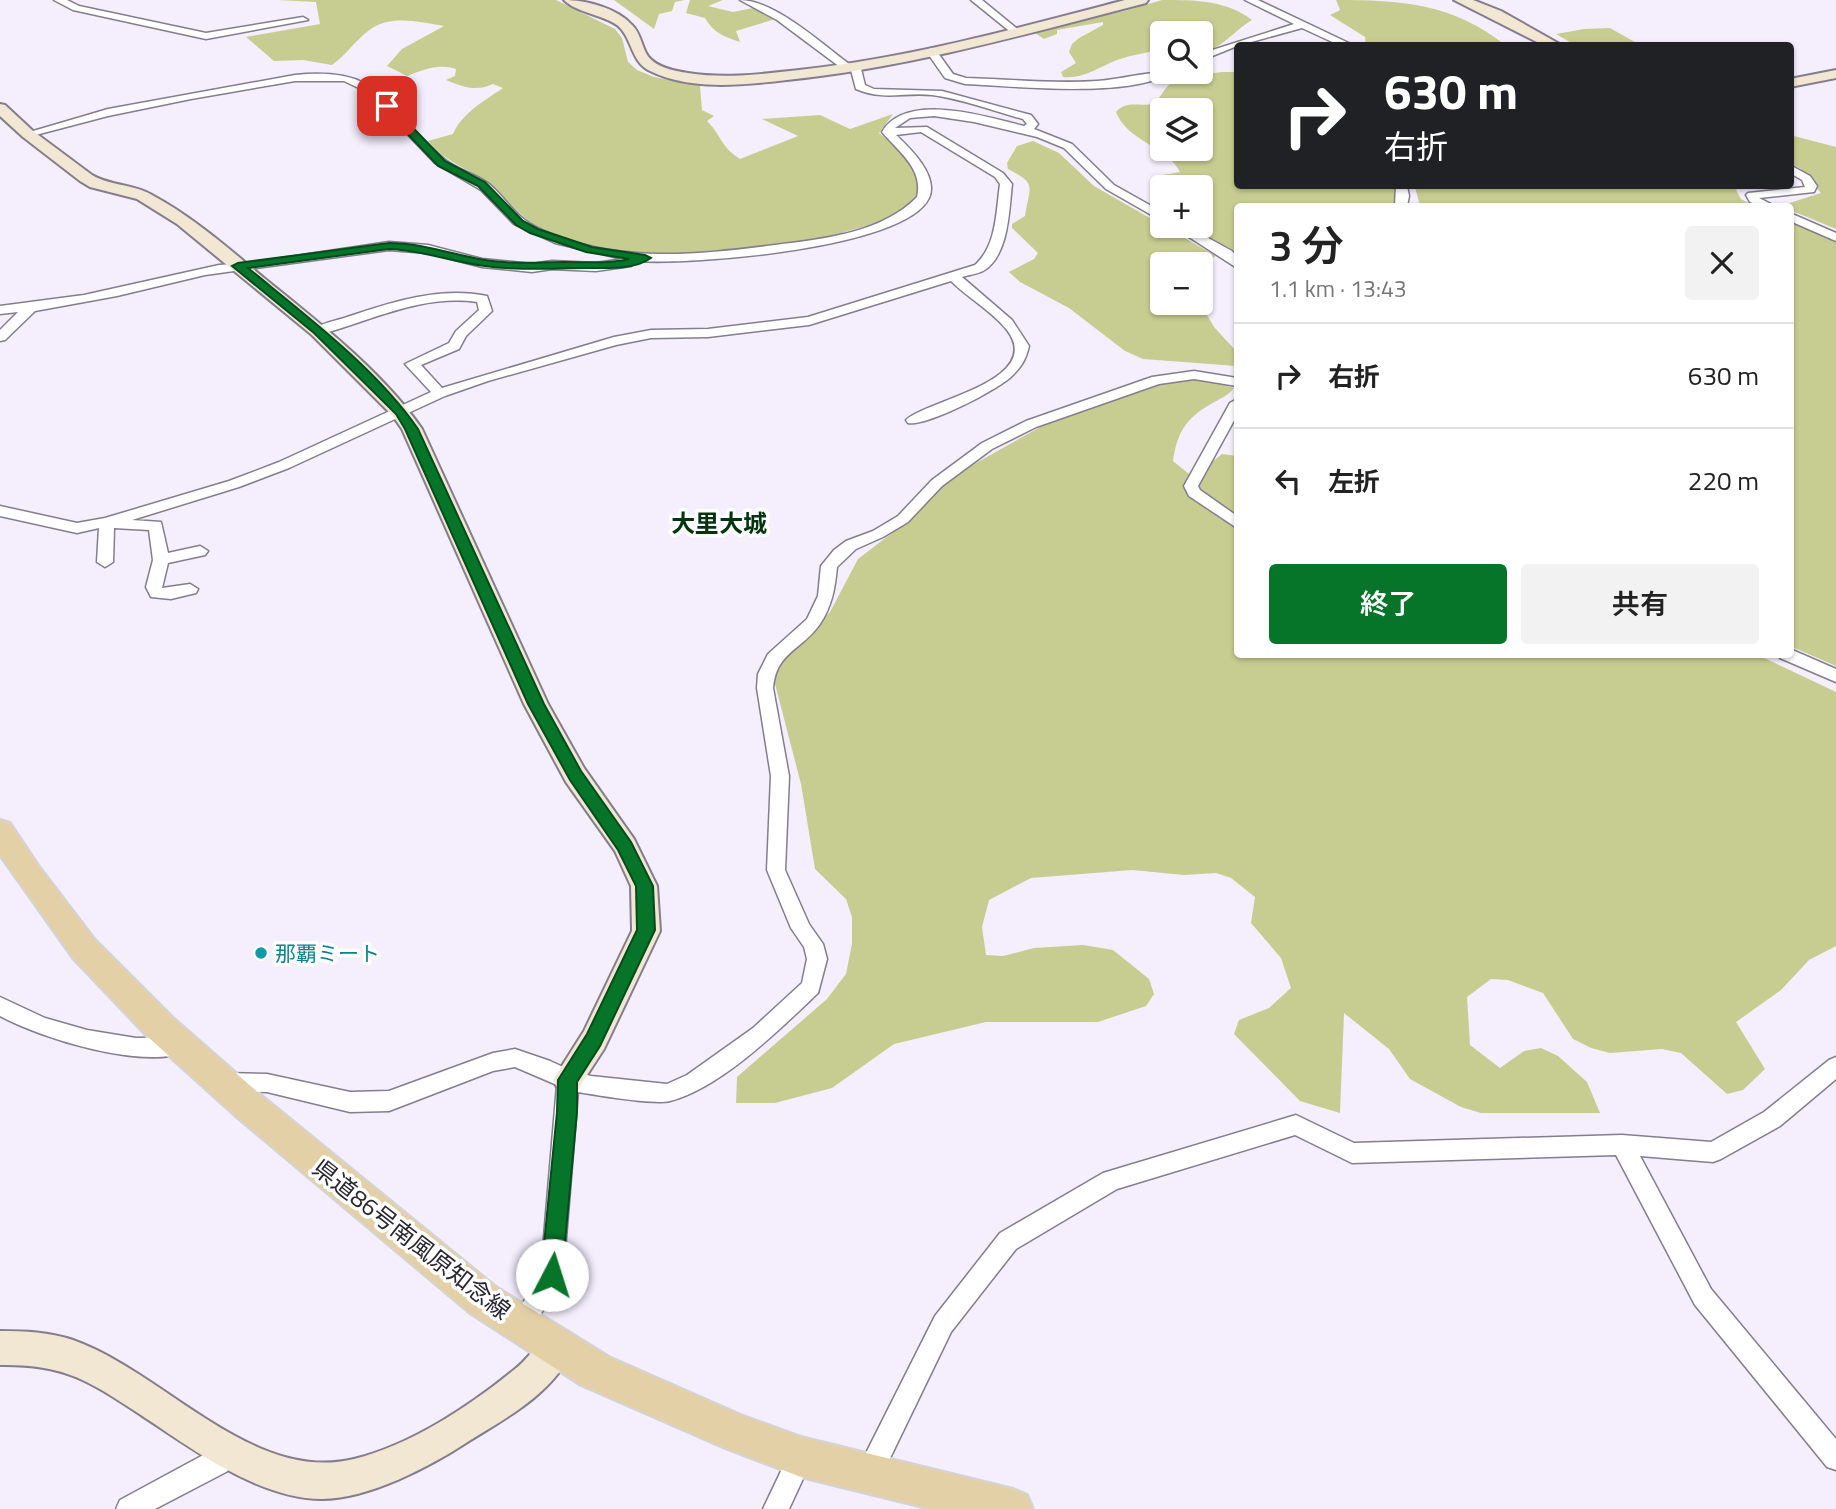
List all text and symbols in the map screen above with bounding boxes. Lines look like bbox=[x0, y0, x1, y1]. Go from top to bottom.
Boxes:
map controls bbox=[1150, 21, 1213, 315]
button: search bbox=[1150, 21, 1213, 84]
text: 630 m bbox=[1384, 53, 1518, 128]
icon: right bbox=[1269, 70, 1360, 161]
pin bbox=[357, 76, 417, 136]
icon: arrive bbox=[368, 87, 406, 125]
button: layers bbox=[1150, 98, 1213, 161]
text: 右折 bbox=[1384, 122, 1448, 170]
button: + bbox=[1150, 175, 1213, 238]
text: 3 分 bbox=[1269, 213, 1344, 277]
button: close bbox=[1685, 226, 1759, 300]
button: − bbox=[1150, 252, 1213, 315]
text: 1.1 km · 13:43 bbox=[1269, 271, 1407, 306]
text: 630 m bbox=[1688, 356, 1759, 395]
icon: right bbox=[1269, 357, 1307, 395]
text: 右折 bbox=[1328, 357, 1380, 396]
text: 220 m bbox=[1688, 461, 1759, 500]
icon: left bbox=[1269, 462, 1307, 500]
text: 左折 bbox=[1328, 462, 1380, 501]
district label: 大里大城 bbox=[671, 505, 767, 541]
button: 終了 bbox=[1269, 564, 1507, 644]
button: 共有 bbox=[1521, 564, 1759, 644]
place label: 那覇ミート bbox=[275, 937, 380, 969]
marker: 那覇ミート bbox=[253, 945, 269, 961]
street label: 県道86号南風原知念線 bbox=[305, 1150, 519, 1328]
position arrow bbox=[515, 1238, 589, 1312]

